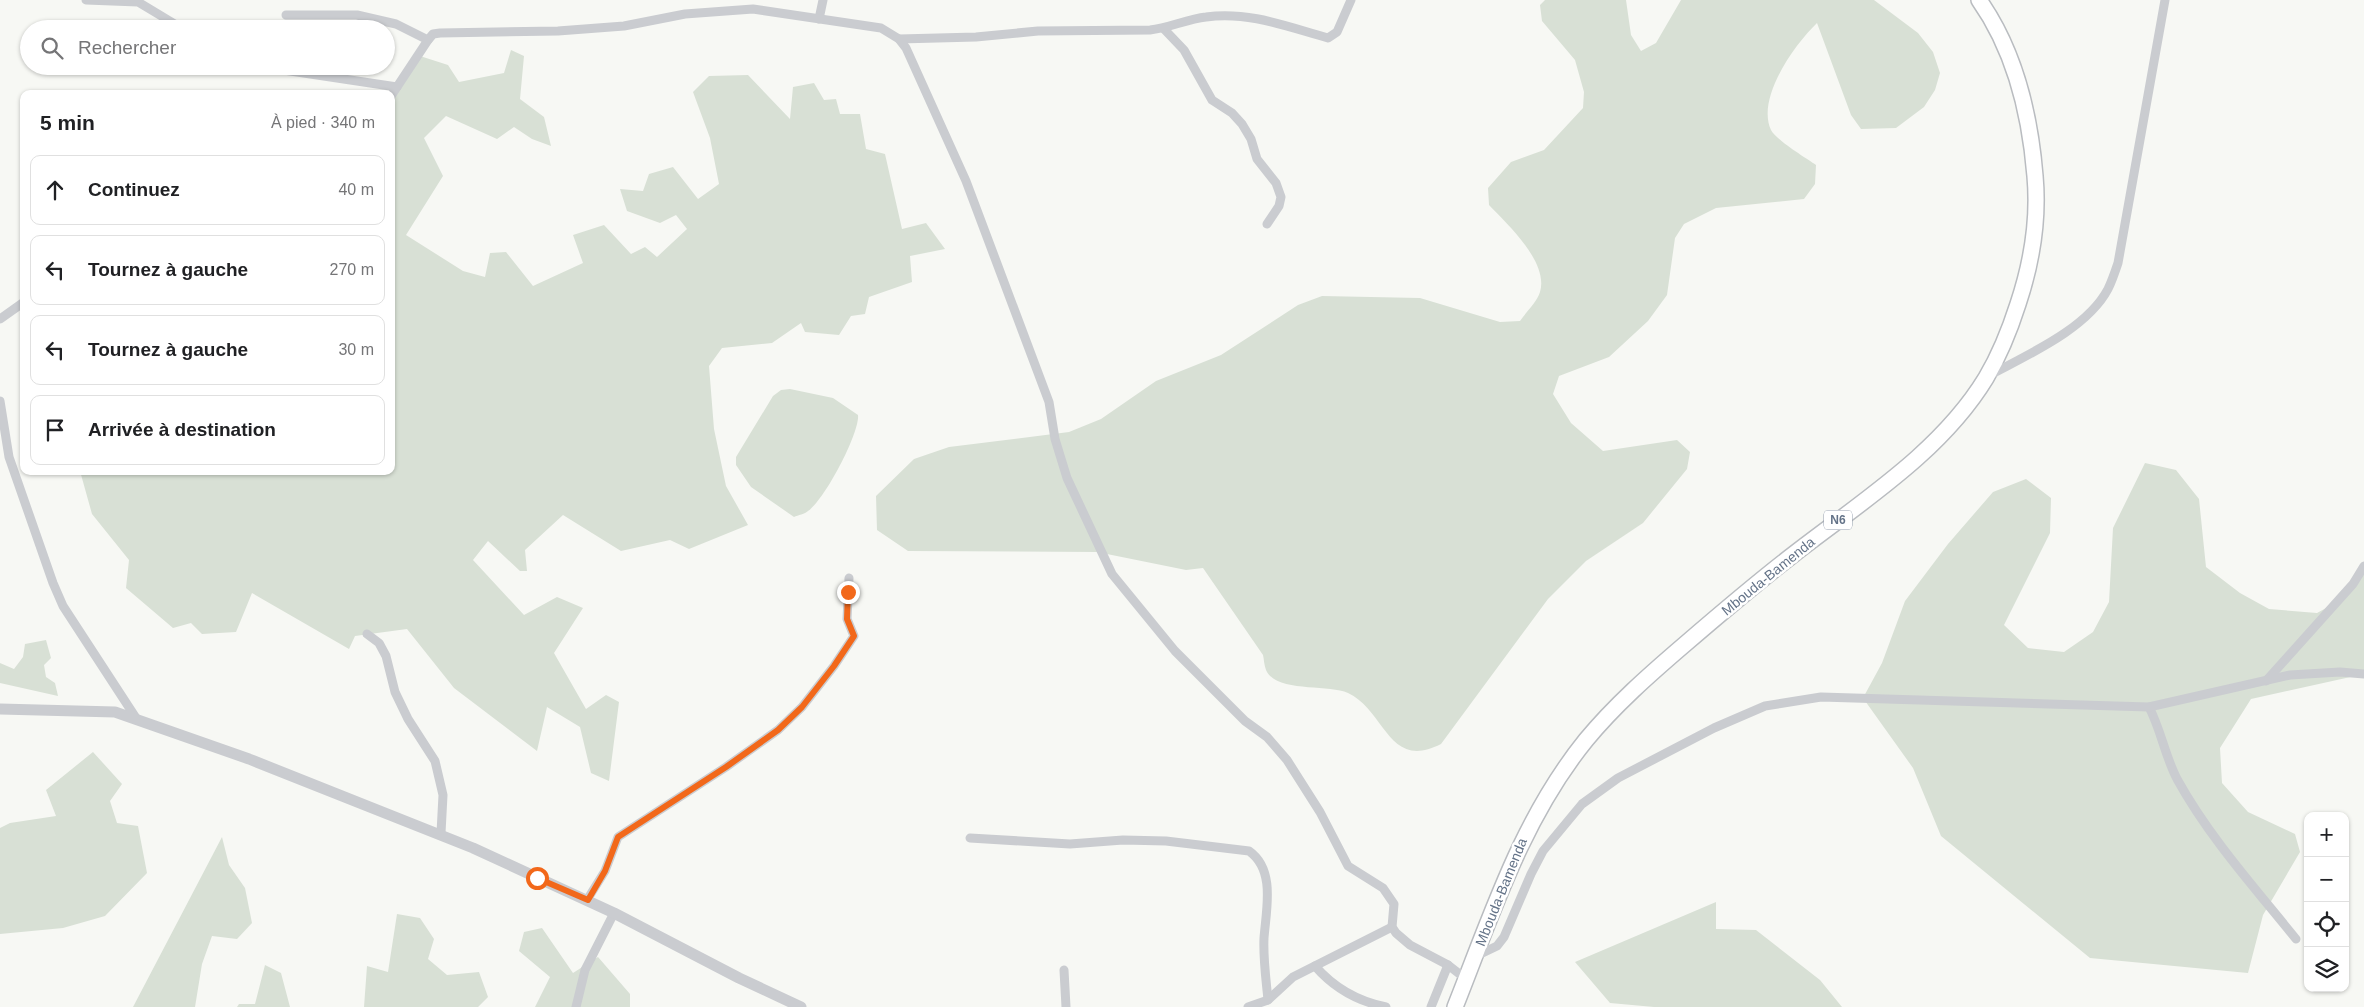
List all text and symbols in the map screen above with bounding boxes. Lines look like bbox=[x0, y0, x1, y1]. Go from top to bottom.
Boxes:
search box bbox=[20, 20, 395, 75]
icon: search bbox=[38, 34, 66, 62]
text: Rechercher bbox=[78, 37, 176, 58]
text: 5 min bbox=[40, 111, 95, 134]
text: À pied · 340 m bbox=[271, 114, 375, 131]
icon: ahead bbox=[41, 176, 69, 204]
text: Continuez bbox=[88, 179, 180, 200]
text: 40 m bbox=[338, 181, 374, 198]
icon: left bbox=[41, 256, 69, 284]
text: Tournez à gauche bbox=[88, 259, 248, 280]
text: 270 m bbox=[330, 261, 374, 278]
icon: left bbox=[41, 336, 69, 364]
text: Tournez à gauche bbox=[88, 339, 248, 360]
text: 30 m bbox=[338, 341, 374, 358]
icon: arrive bbox=[41, 416, 69, 444]
text: Arrivée à destination bbox=[88, 419, 276, 440]
road number: N6 bbox=[1824, 510, 1852, 530]
street label: Mbouda-Bamenda bbox=[1718, 533, 1818, 618]
route end bbox=[837, 581, 860, 604]
map controls bbox=[2304, 812, 2349, 992]
button: + bbox=[2304, 812, 2349, 857]
street label: Mbouda-Bamenda bbox=[1472, 835, 1530, 948]
button: − bbox=[2304, 857, 2349, 902]
route start bbox=[526, 867, 549, 890]
button: locate bbox=[2304, 902, 2349, 947]
button: layers bbox=[2304, 947, 2349, 992]

